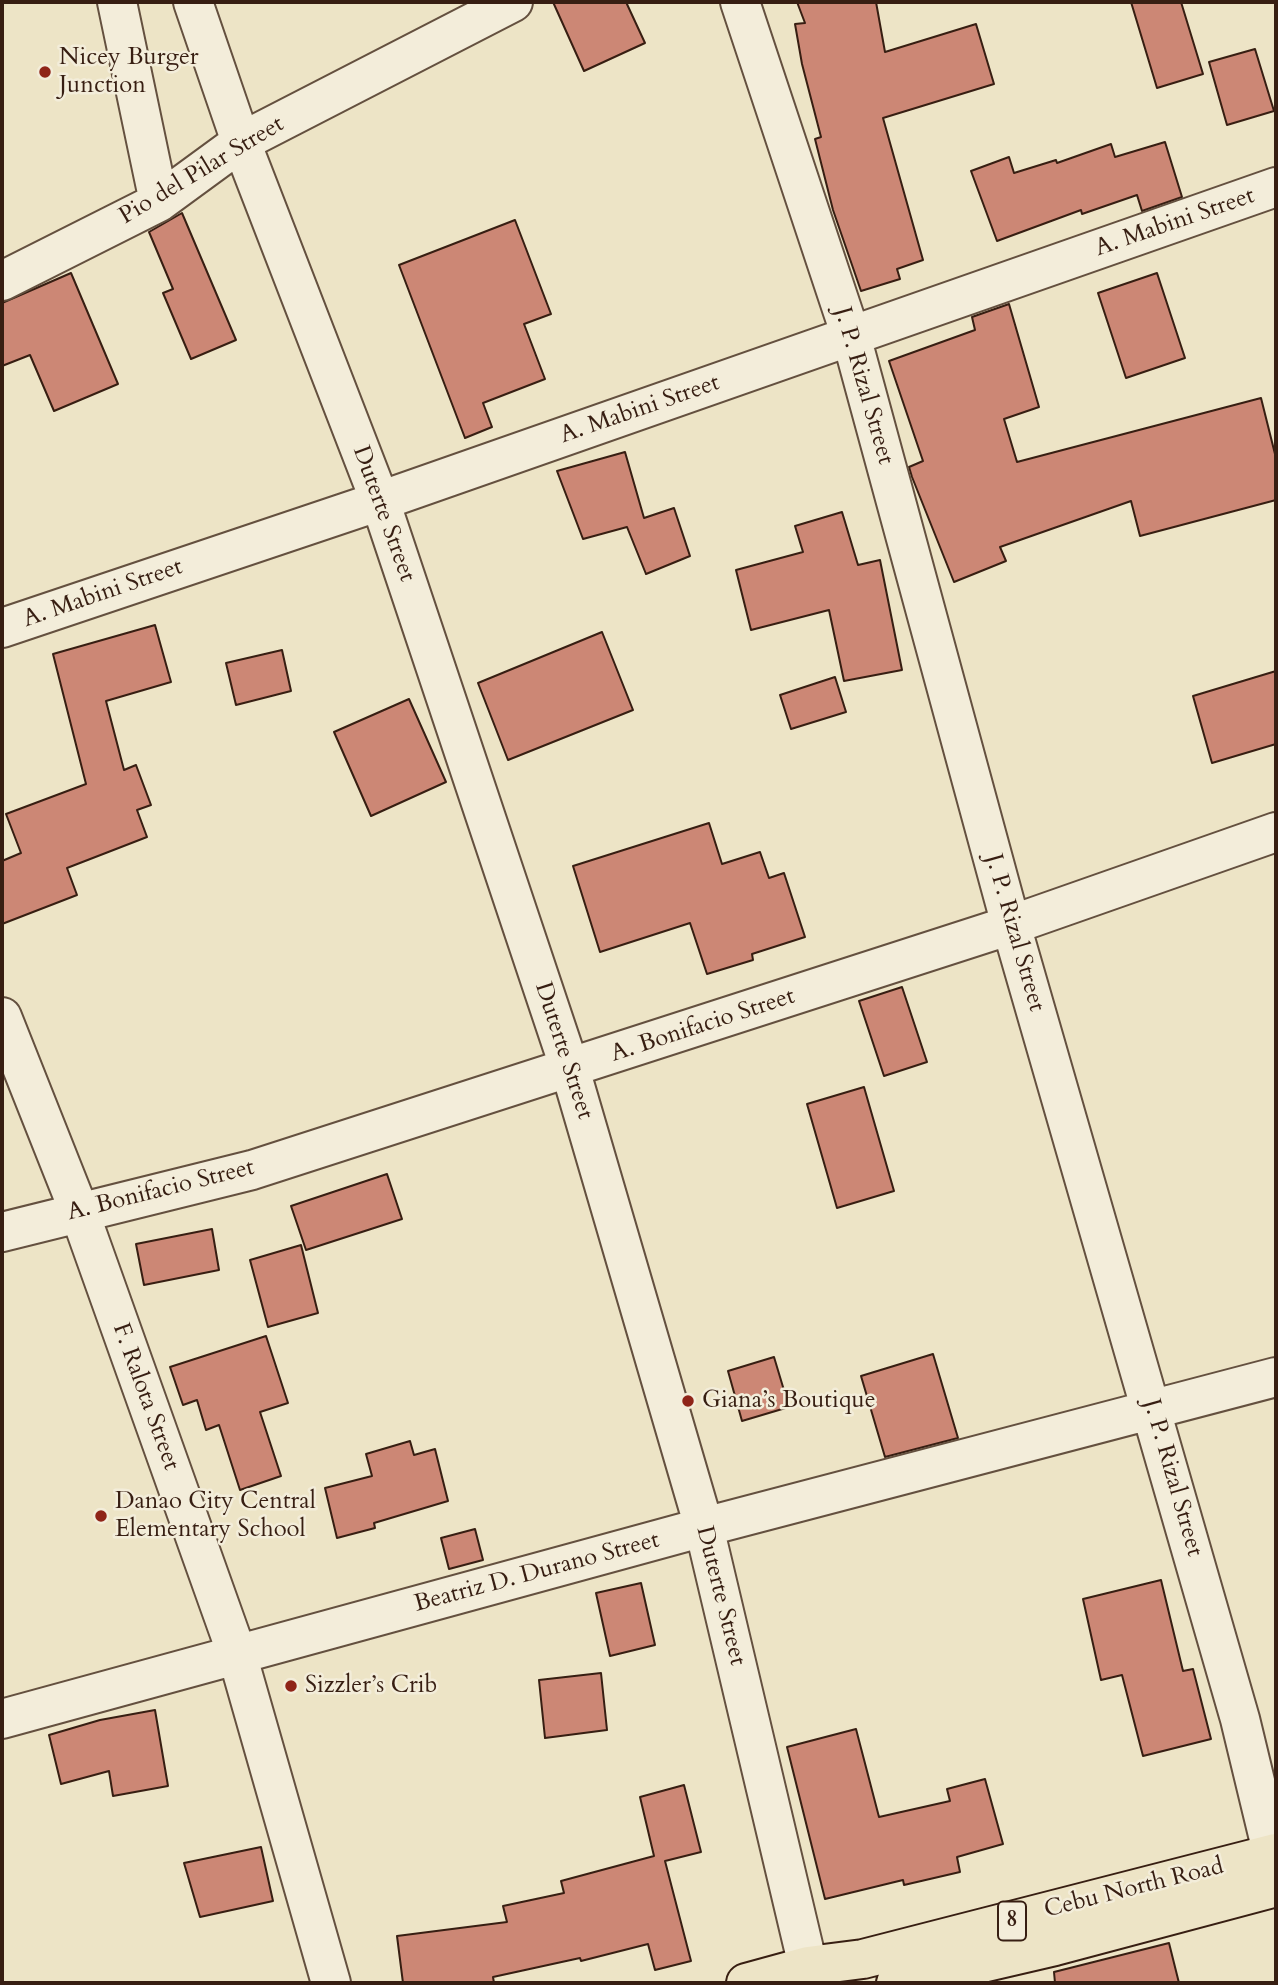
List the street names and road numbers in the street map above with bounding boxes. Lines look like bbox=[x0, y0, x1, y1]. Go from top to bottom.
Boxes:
street label: Pio del Pilar Street bbox=[114, 111, 290, 231]
street label: A. Mabini Street bbox=[1091, 182, 1259, 264]
street label: J. P. Rizal Street bbox=[827, 304, 899, 468]
street label: A. Mabini Street bbox=[556, 369, 724, 451]
street label: Duterte Street bbox=[345, 442, 421, 586]
street label: A. Mabini Street bbox=[19, 553, 187, 635]
street label: J. P. Rizal Street bbox=[978, 851, 1050, 1015]
street label: Duterte Street bbox=[527, 979, 599, 1123]
street label: A. Bonifacio Street bbox=[607, 983, 799, 1069]
street label: A. Bonifacio Street bbox=[64, 1154, 258, 1228]
street label: F. Ralota Street bbox=[105, 1320, 185, 1474]
street label: J. P. Rizal Street bbox=[1136, 1396, 1208, 1560]
street label: Duterte Street bbox=[689, 1523, 751, 1669]
street label: Beatriz D. Durano Street bbox=[411, 1526, 663, 1620]
street label: Cebu North Road bbox=[1041, 1853, 1227, 1925]
road number: 8 bbox=[998, 1902, 1026, 1940]

